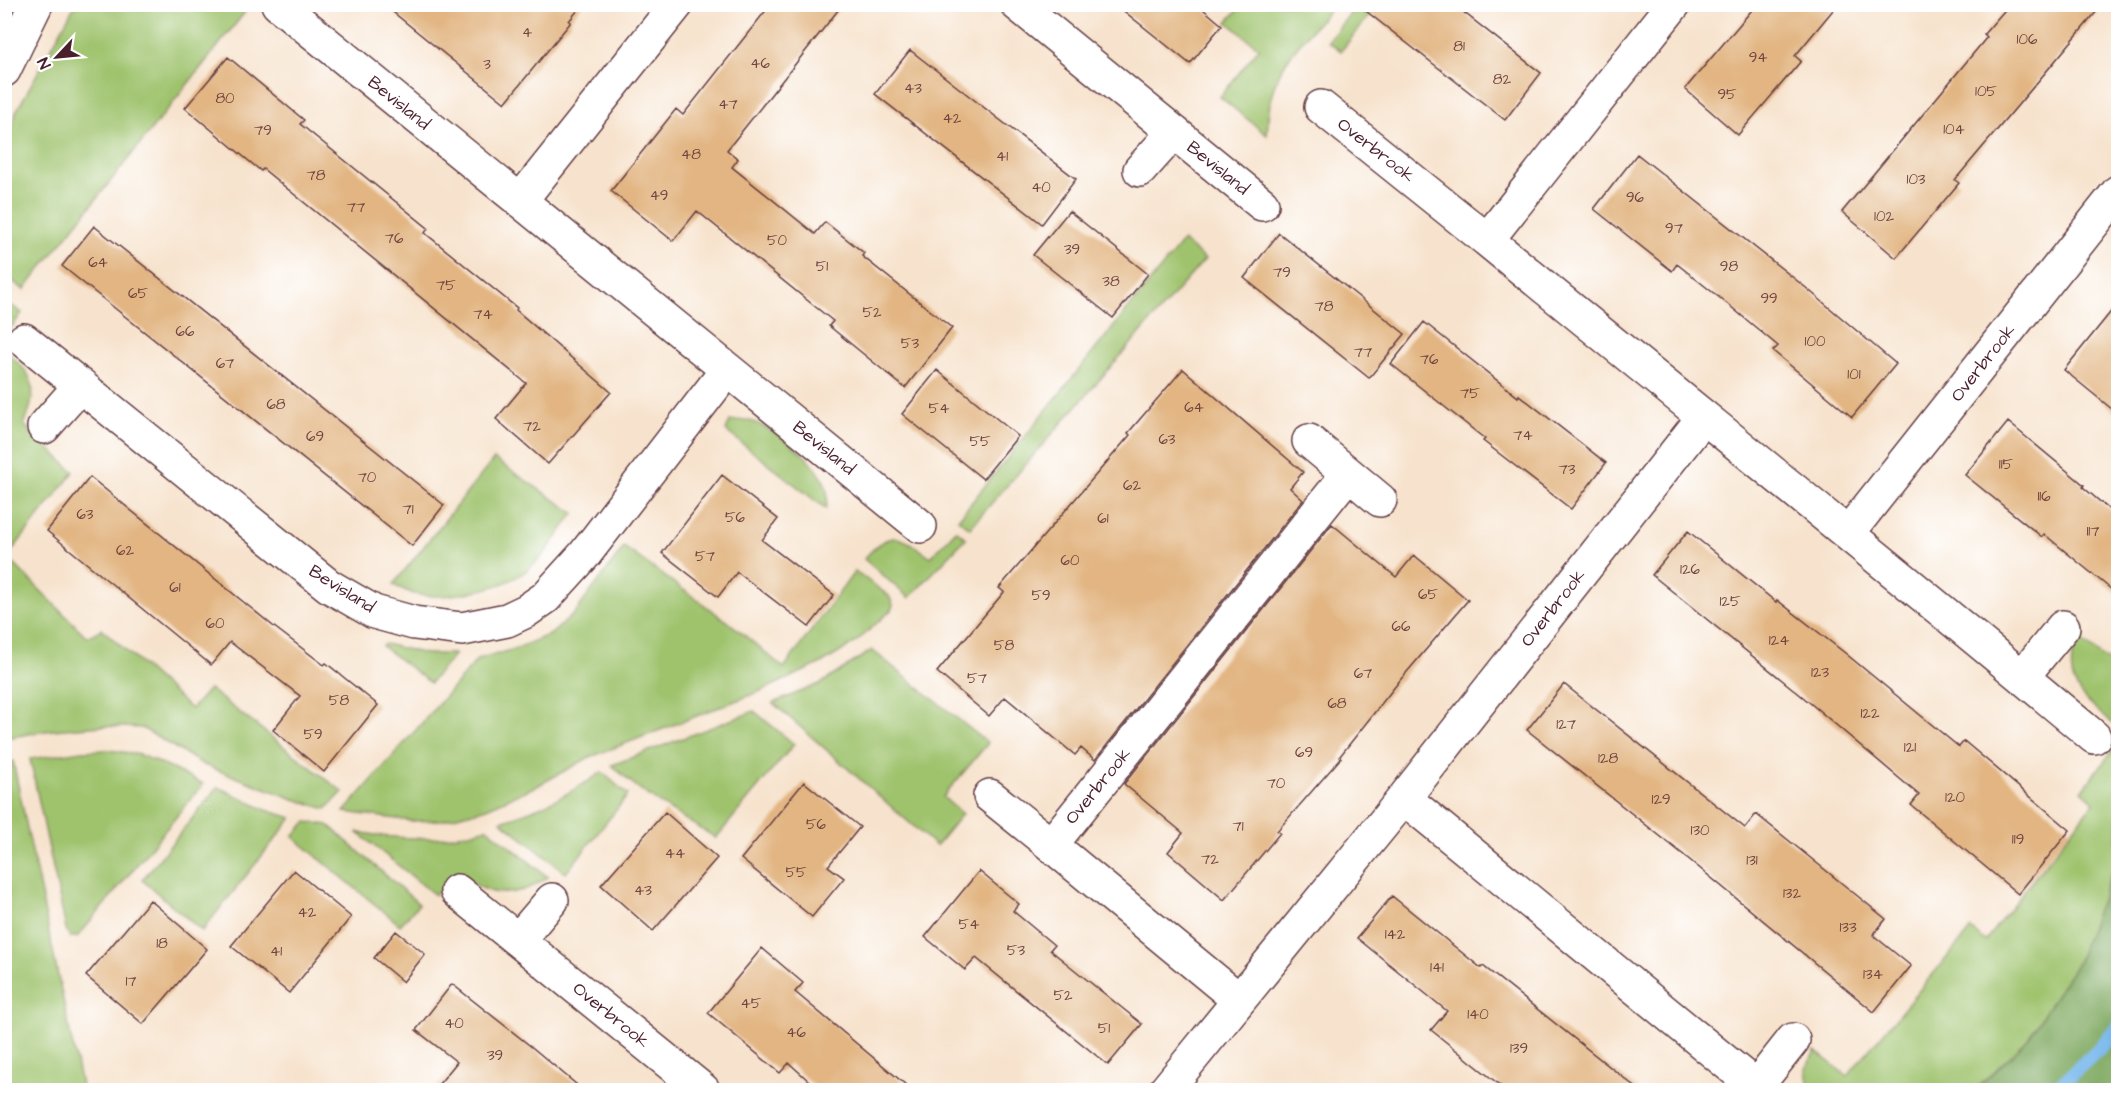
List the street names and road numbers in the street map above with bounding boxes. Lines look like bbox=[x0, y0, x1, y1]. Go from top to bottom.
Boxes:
street label: Bevisland bbox=[362, 70, 436, 136]
street label: Overbrook bbox=[1332, 112, 1420, 188]
street label: Bevisland bbox=[1181, 135, 1255, 201]
street label: Overbrook bbox=[1945, 319, 2021, 407]
street label: Bevisland bbox=[787, 415, 861, 481]
street label: Bevisland bbox=[304, 559, 380, 619]
street label: Overbrook bbox=[1515, 564, 1591, 652]
street label: Overbrook bbox=[1059, 742, 1137, 830]
street label: Overbrook bbox=[567, 976, 655, 1054]

